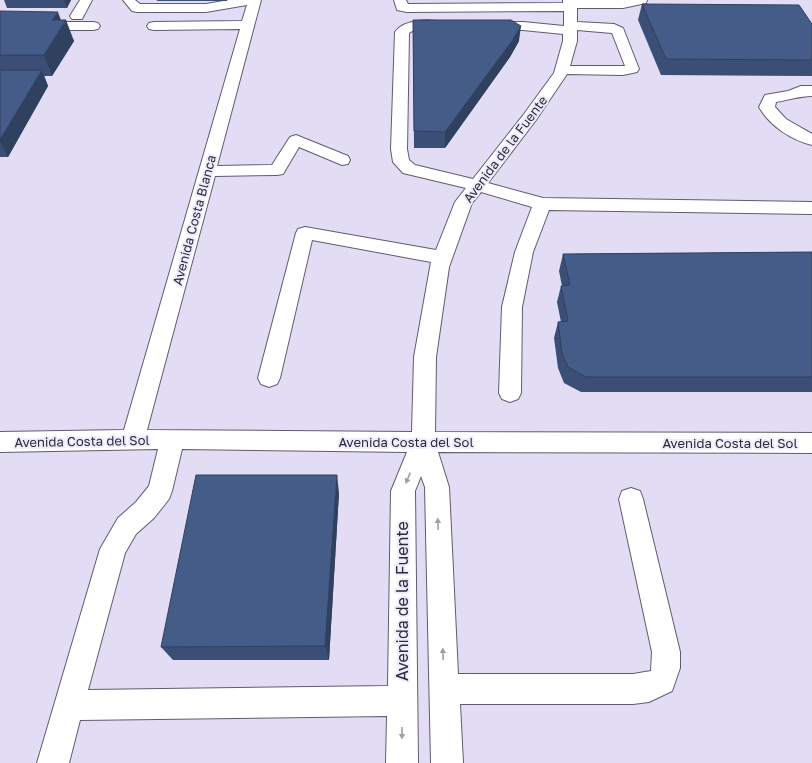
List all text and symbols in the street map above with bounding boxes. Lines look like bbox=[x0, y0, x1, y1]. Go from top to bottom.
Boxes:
street label: Avenida de la Fuente bbox=[460, 92, 550, 206]
street label: Avenida Costa Blanca bbox=[169, 153, 219, 287]
street label: Avenida Costa del Sol bbox=[14, 432, 150, 450]
street label: Avenida Costa del Sol bbox=[338, 434, 474, 450]
street label: Avenida Costa del Sol bbox=[662, 435, 798, 451]
one-way arrow bbox=[405, 473, 411, 484]
one-way arrow bbox=[435, 517, 441, 530]
street label: Avenida de la Fuente bbox=[392, 521, 412, 681]
one-way arrow bbox=[440, 647, 446, 660]
one-way arrow bbox=[399, 727, 405, 740]

